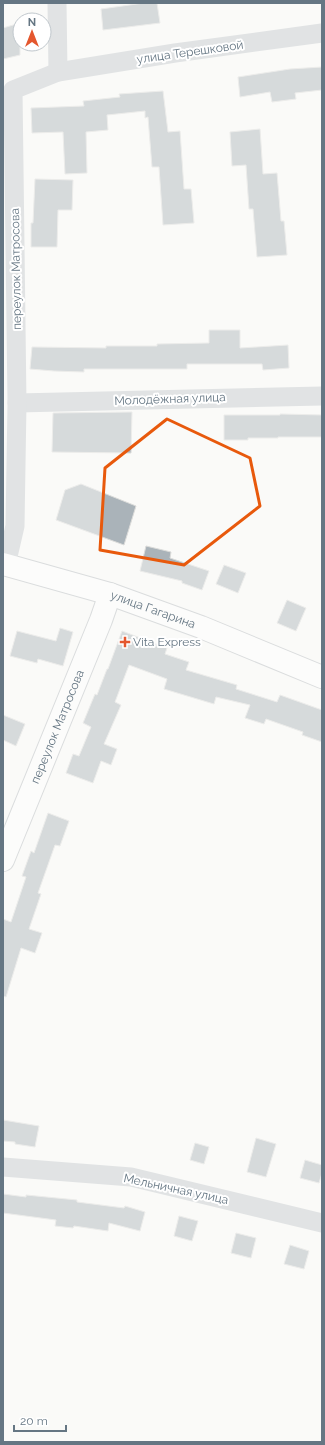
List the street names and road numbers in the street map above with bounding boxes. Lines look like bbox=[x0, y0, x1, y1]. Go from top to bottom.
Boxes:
street label: улица Терешковой bbox=[136, 38, 244, 66]
street label: переулок Матросова bbox=[8, 208, 24, 330]
street label: Молодёжная улица bbox=[114, 390, 226, 408]
street label: улица Гагарина bbox=[109, 588, 197, 631]
street label: переулок Матросова bbox=[28, 668, 87, 786]
street label: Мельничная улица bbox=[122, 1171, 230, 1207]

